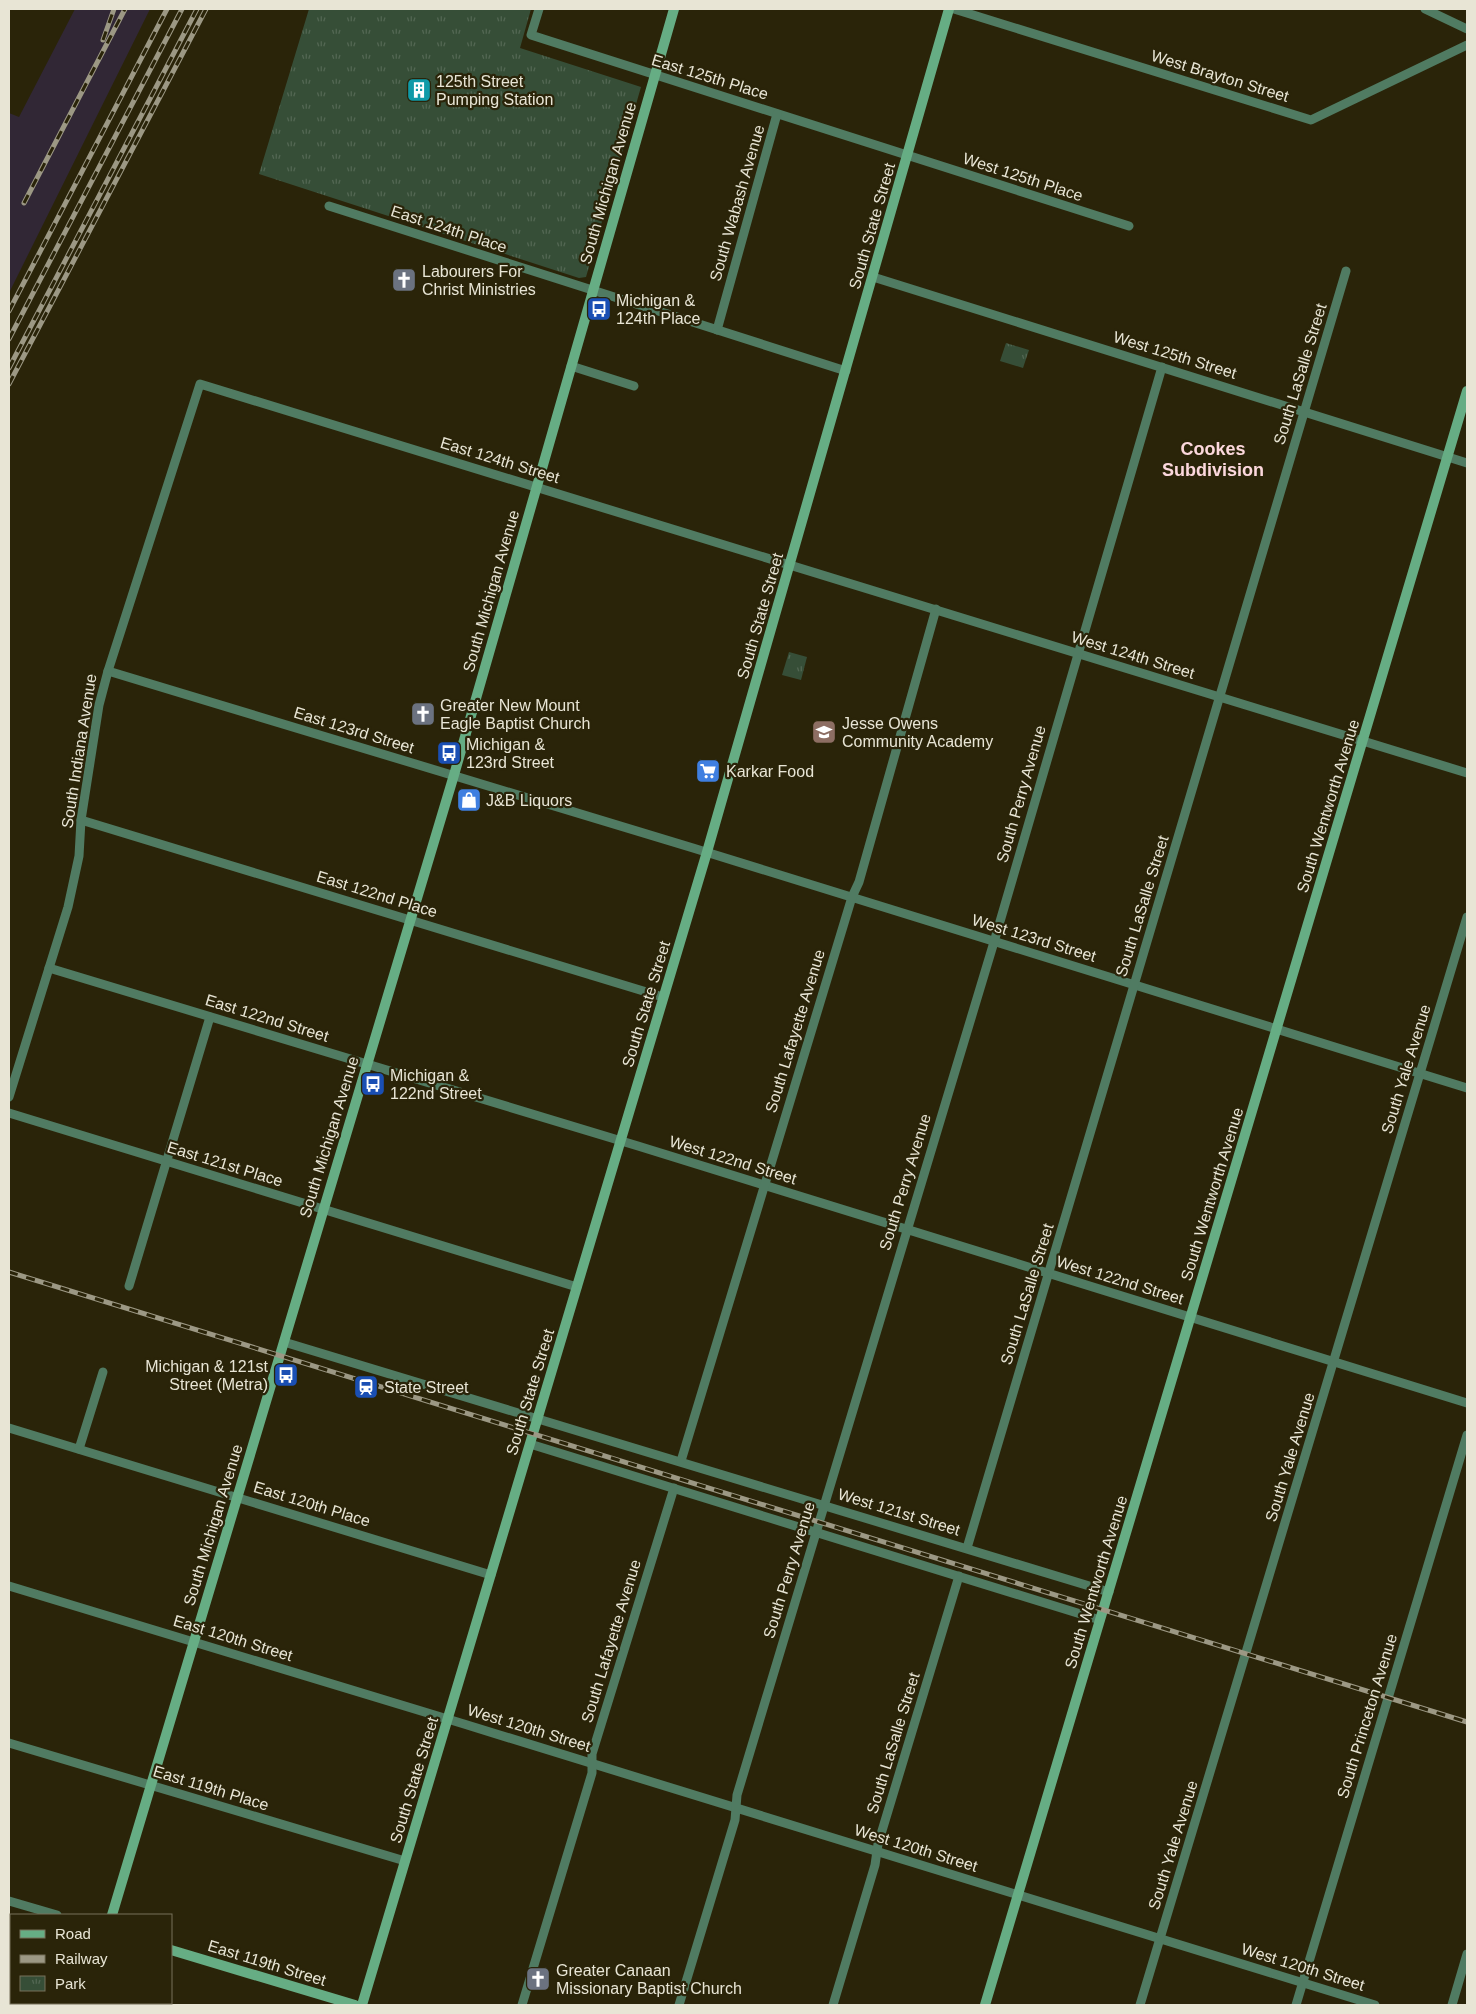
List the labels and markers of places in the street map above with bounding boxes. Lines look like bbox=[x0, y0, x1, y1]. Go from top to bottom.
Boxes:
place label: 125th Street Pumping Station bbox=[436, 73, 553, 108]
building icon: 125th Street Pumping Station bbox=[406, 77, 432, 103]
place label: Labourers For Christ Ministries bbox=[422, 263, 536, 298]
church icon: Labourers For Christ Ministries bbox=[391, 267, 417, 293]
place label: Michigan & 124th Place bbox=[616, 292, 701, 327]
bus stop icon: Michigan & 124th Place bbox=[586, 296, 612, 322]
place label: Greater New Mount Eagle Baptist Church bbox=[440, 697, 590, 732]
church icon: Greater New Mount Eagle Baptist Church bbox=[410, 701, 436, 727]
place label: Jesse Owens Community Academy bbox=[842, 715, 993, 750]
school or university icon: Jesse Owens Community Academy bbox=[811, 719, 837, 745]
place label: Michigan & 123rd Street bbox=[466, 736, 555, 771]
bus stop icon: Michigan & 123rd Street bbox=[436, 740, 462, 766]
supermarket icon: Karkar Food bbox=[695, 758, 721, 784]
place label: Karkar Food bbox=[726, 763, 814, 780]
shop icon: J&B Liquors bbox=[456, 787, 482, 813]
place label: J&B Liquors bbox=[486, 792, 572, 809]
place label: Michigan & 122nd Street bbox=[390, 1067, 482, 1102]
bus stop icon: Michigan & 122nd Street bbox=[360, 1071, 386, 1097]
place label: Michigan & 121st Street (Metra) bbox=[145, 1358, 269, 1393]
bus stop icon: Michigan & 121st Street (Metra) bbox=[273, 1362, 299, 1388]
station icon: State Street bbox=[353, 1374, 379, 1400]
place label: State Street bbox=[384, 1379, 469, 1396]
place label: Greater Canaan Missionary Baptist Church bbox=[556, 1962, 742, 1997]
church icon: Greater Canaan Missionary Baptist Church bbox=[525, 1966, 551, 1992]

